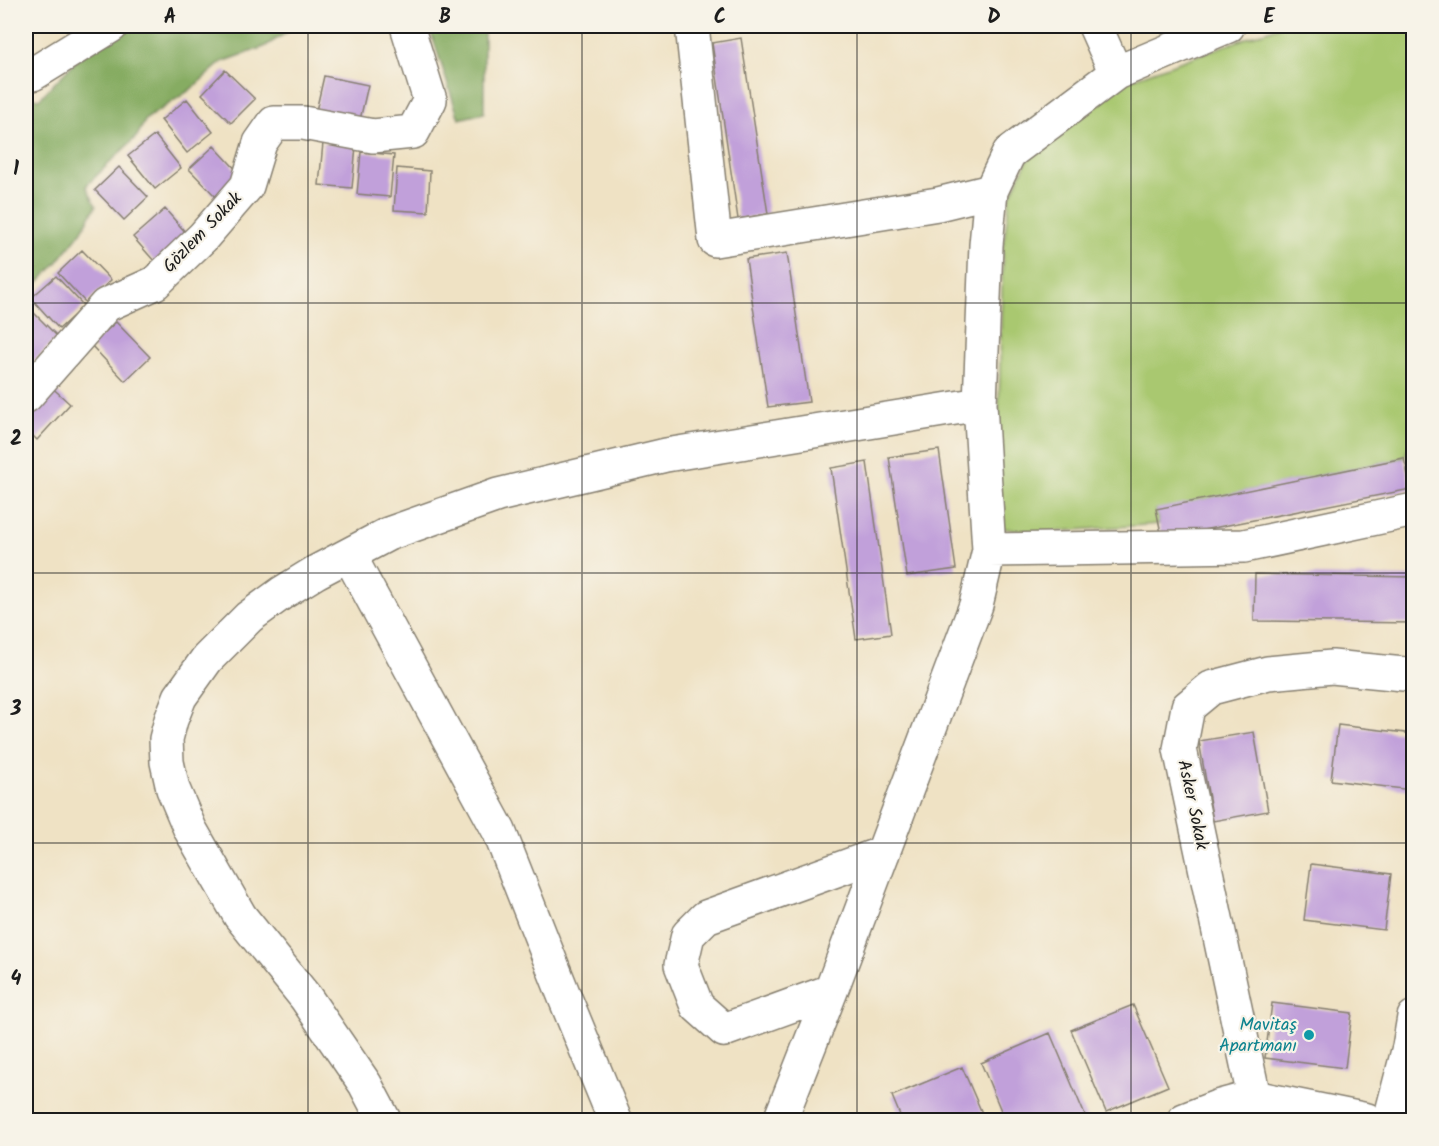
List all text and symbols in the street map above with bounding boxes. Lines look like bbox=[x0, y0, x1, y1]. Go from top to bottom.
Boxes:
text: A bbox=[164, 2, 176, 34]
text: B bbox=[439, 2, 451, 34]
text: C bbox=[714, 2, 726, 34]
text: D bbox=[987, 2, 1001, 34]
text: E bbox=[1263, 2, 1275, 34]
text: 1 bbox=[13, 154, 19, 186]
street label: Gözlem Sokak bbox=[156, 185, 250, 281]
text: 2 bbox=[10, 424, 22, 456]
text: 3 bbox=[10, 694, 22, 726]
street label: Asker Sokak bbox=[1168, 757, 1216, 853]
text: 4 bbox=[11, 964, 22, 996]
place label: Mavitaş Apartmanı bbox=[1219, 1011, 1297, 1061]
marker: Mavitaş Apartmanı bbox=[1302, 1028, 1316, 1042]

